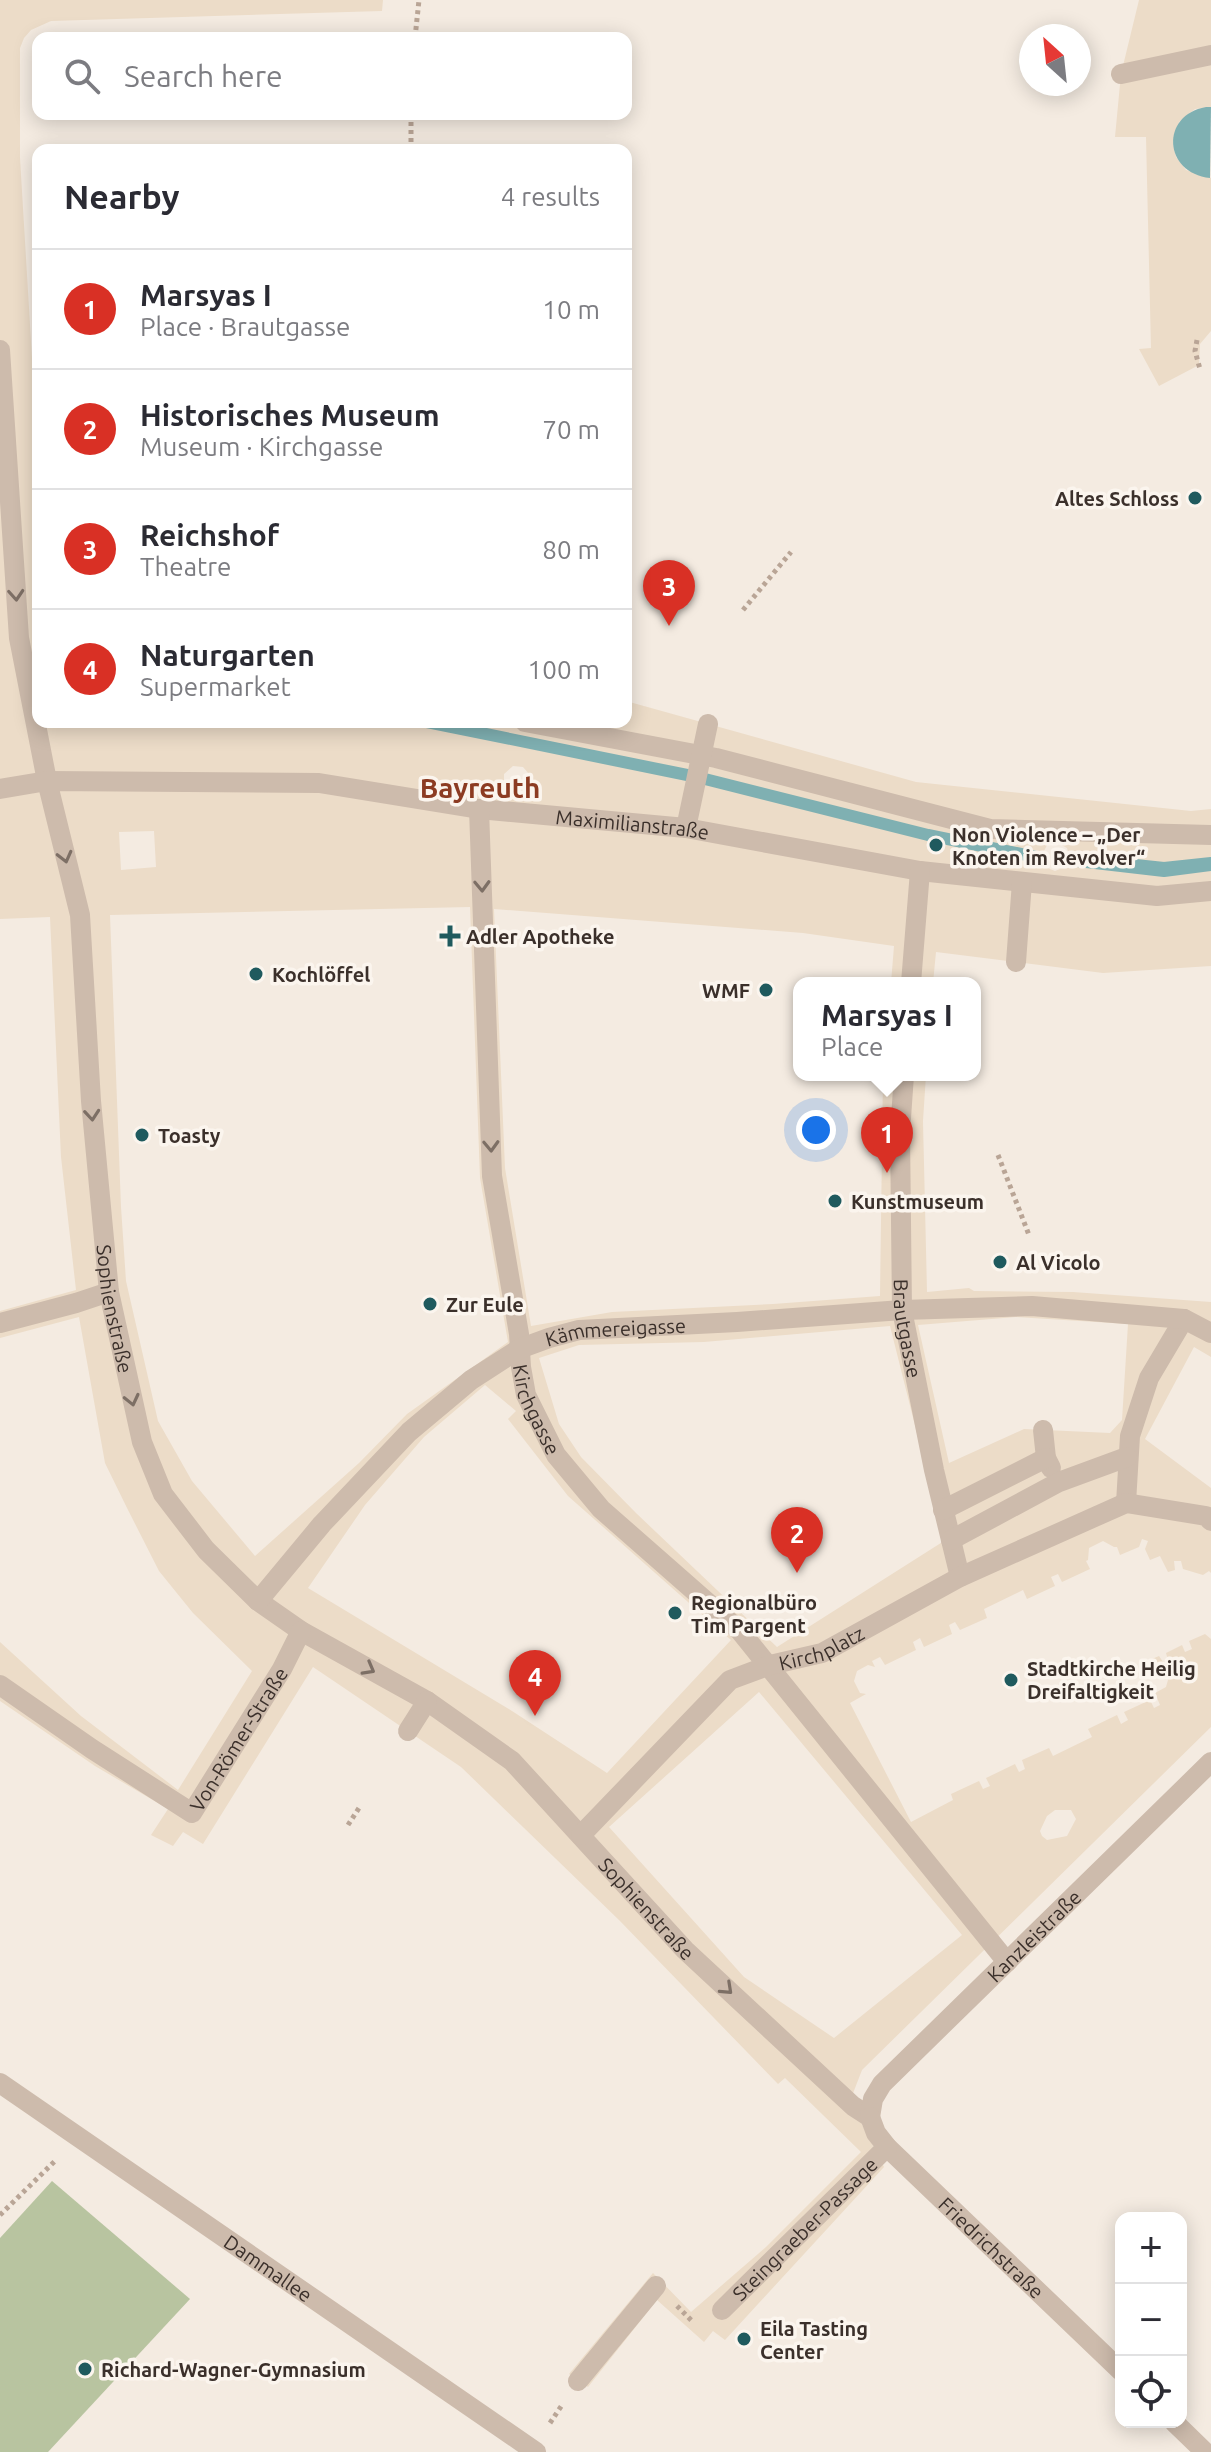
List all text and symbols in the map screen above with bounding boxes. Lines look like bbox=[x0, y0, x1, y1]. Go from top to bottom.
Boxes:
north arrow bbox=[1019, 24, 1091, 96]
search box bbox=[32, 32, 632, 120]
icon: search bbox=[60, 54, 104, 98]
text: Search here bbox=[124, 59, 283, 93]
text: Nearby bbox=[64, 177, 179, 215]
text: 4 results bbox=[501, 182, 600, 211]
text: Marsyas I bbox=[140, 278, 272, 312]
text: 1 bbox=[83, 295, 97, 324]
text: 10 m bbox=[542, 295, 600, 324]
text: Place · Brautgasse bbox=[140, 312, 350, 341]
text: Historisches Museum bbox=[140, 398, 440, 432]
text: 2 bbox=[83, 415, 97, 444]
text: 70 m bbox=[542, 415, 600, 444]
text: Museum · Kirchgasse bbox=[140, 432, 383, 461]
place label: Altes Schloss bbox=[1055, 487, 1179, 510]
marker: Altes Schloss bbox=[1186, 489, 1204, 507]
text: Reichshof bbox=[140, 518, 279, 552]
text: 3 bbox=[83, 535, 97, 564]
text: 80 m bbox=[542, 535, 600, 564]
text: Theatre bbox=[140, 552, 231, 581]
pin: 3 bbox=[643, 560, 695, 626]
one-way arrow bbox=[7, 589, 24, 602]
text: Naturgarten bbox=[140, 638, 315, 672]
text: 4 bbox=[83, 655, 97, 684]
text: 100 m bbox=[528, 655, 600, 684]
text: Supermarket bbox=[140, 672, 291, 701]
district label: Bayreuth bbox=[420, 772, 540, 803]
street label: Maximilianstraße bbox=[555, 805, 711, 844]
place label: Non Violence – „Der Knoten im Revolver“ bbox=[952, 823, 1145, 869]
marker: Non Violence – „Der Knoten im Revolver“ bbox=[927, 836, 945, 854]
one-way arrow bbox=[56, 850, 73, 864]
one-way arrow bbox=[473, 880, 490, 893]
place label: Adler Apotheke bbox=[466, 925, 614, 948]
marker: Adler Apotheke bbox=[441, 927, 459, 945]
place label: Kochlöffel bbox=[272, 963, 370, 986]
marker: Kochlöffel bbox=[247, 965, 265, 983]
popup bbox=[793, 977, 981, 1081]
place label: WMF bbox=[702, 979, 750, 1002]
marker: WMF bbox=[757, 981, 775, 999]
text: Marsyas I bbox=[821, 998, 953, 1032]
text: Place bbox=[821, 1032, 883, 1061]
pin: 1 bbox=[861, 1107, 913, 1173]
one-way arrow bbox=[84, 1109, 101, 1122]
your location bbox=[796, 1110, 836, 1150]
place label: Toasty bbox=[158, 1124, 221, 1147]
marker: Toasty bbox=[133, 1126, 151, 1144]
one-way arrow bbox=[483, 1140, 500, 1153]
place label: Kunstmuseum bbox=[851, 1190, 984, 1213]
marker: Kunstmuseum bbox=[826, 1192, 844, 1210]
street label: Sophienstraße bbox=[93, 1244, 138, 1375]
place label: Al Vicolo bbox=[1016, 1251, 1101, 1274]
marker: Al Vicolo bbox=[991, 1253, 1009, 1271]
street label: Brautgasse bbox=[890, 1279, 927, 1380]
place label: Zur Eule bbox=[446, 1293, 524, 1316]
marker: Zur Eule bbox=[421, 1295, 439, 1313]
street label: Kämmereigasse bbox=[543, 1313, 686, 1350]
street label: Kirchgasse bbox=[509, 1362, 565, 1458]
one-way arrow bbox=[123, 1392, 140, 1406]
pin: 2 bbox=[771, 1507, 823, 1573]
place label: Regionalbüro Tim Pargent bbox=[691, 1591, 817, 1637]
marker: Regionalbüro Tim Pargent bbox=[666, 1604, 684, 1622]
street label: Kirchplatz bbox=[776, 1621, 868, 1674]
pin: 4 bbox=[509, 1650, 561, 1716]
place label: Stadtkirche Heilig Dreifaltigkeit bbox=[1027, 1657, 1196, 1703]
one-way arrow bbox=[360, 1659, 375, 1675]
street label: Von-Römer-Straße bbox=[185, 1663, 292, 1815]
marker: Stadtkirche Heilig Dreifaltigkeit bbox=[1002, 1671, 1020, 1689]
street label: Sophienstraße bbox=[594, 1853, 699, 1964]
street label: Kanzleistraße bbox=[982, 1885, 1085, 1986]
one-way arrow bbox=[718, 1980, 732, 1995]
street label: Steingraeber-Passage bbox=[727, 2152, 882, 2305]
street label: Friedrichstraße bbox=[935, 2192, 1049, 2303]
map controls bbox=[1115, 2212, 1187, 2428]
button: + bbox=[1115, 2212, 1187, 2284]
street label: Dammallee bbox=[220, 2230, 317, 2306]
button: − bbox=[1115, 2284, 1187, 2356]
place label: Eila Tasting Center bbox=[760, 2317, 868, 2363]
marker: Eila Tasting Center bbox=[735, 2330, 753, 2348]
button: locate bbox=[1115, 2356, 1187, 2428]
place label: Richard-Wagner-Gymnasium bbox=[101, 2358, 366, 2381]
marker: Richard-Wagner-Gymnasium bbox=[76, 2360, 94, 2378]

